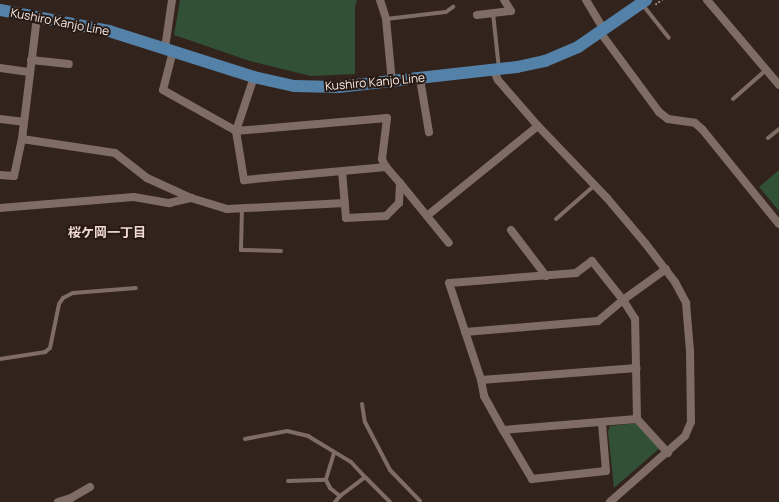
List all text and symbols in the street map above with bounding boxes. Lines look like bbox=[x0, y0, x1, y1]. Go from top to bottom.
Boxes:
street label: Kushiro Kanjo Line bbox=[9, 5, 111, 39]
street label: Kushiro Kanjo Line bbox=[324, 70, 426, 94]
district label: 桜ケ岡一丁目 bbox=[68, 224, 146, 240]

